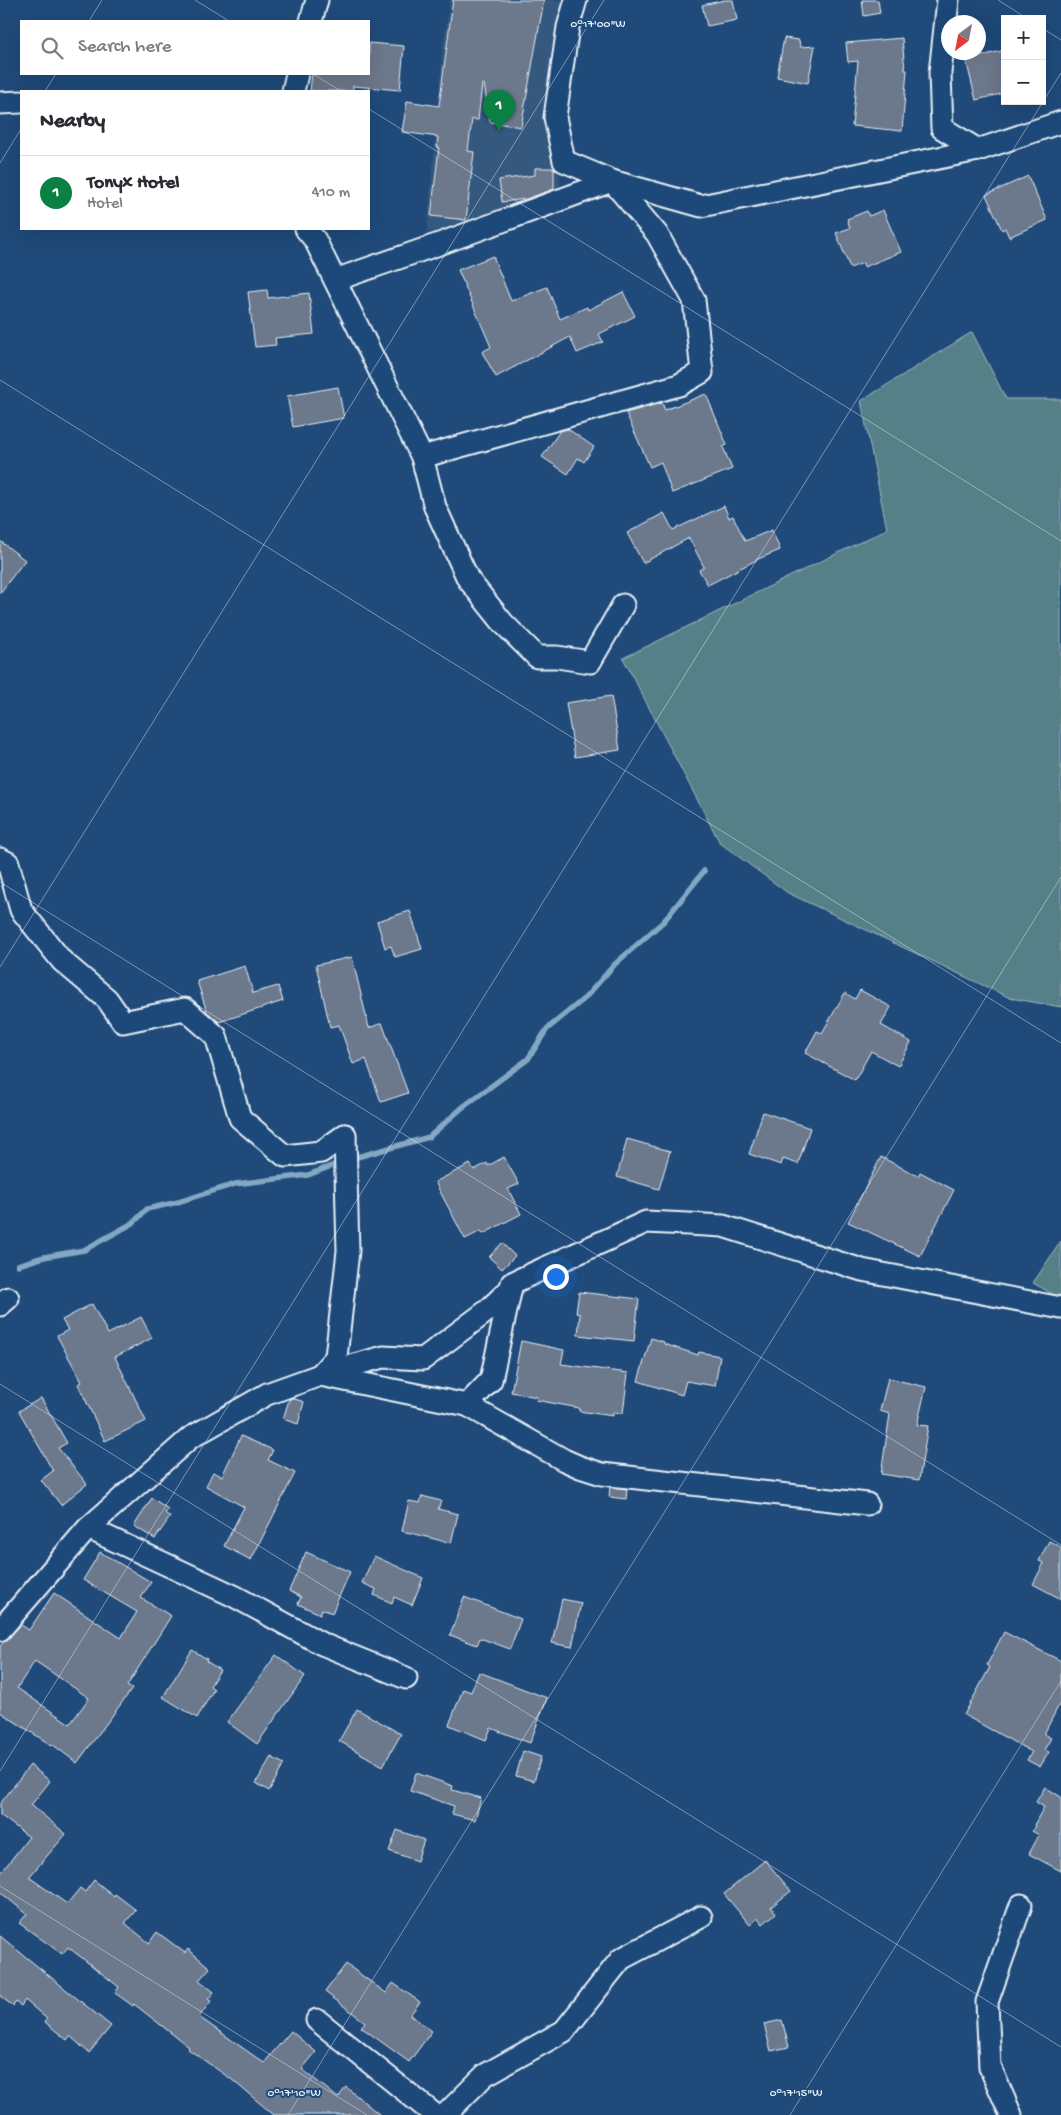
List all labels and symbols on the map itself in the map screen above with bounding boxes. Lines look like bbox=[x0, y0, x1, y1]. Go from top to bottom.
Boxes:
north arrow bbox=[941, 15, 986, 60]
text: 0°17'00"W bbox=[570, 18, 626, 32]
pin: 1 bbox=[483, 90, 515, 131]
your location bbox=[543, 1264, 569, 1290]
text: 0°17'10"W bbox=[267, 2087, 321, 2101]
text: 0°17'15"W bbox=[770, 2087, 822, 2101]

